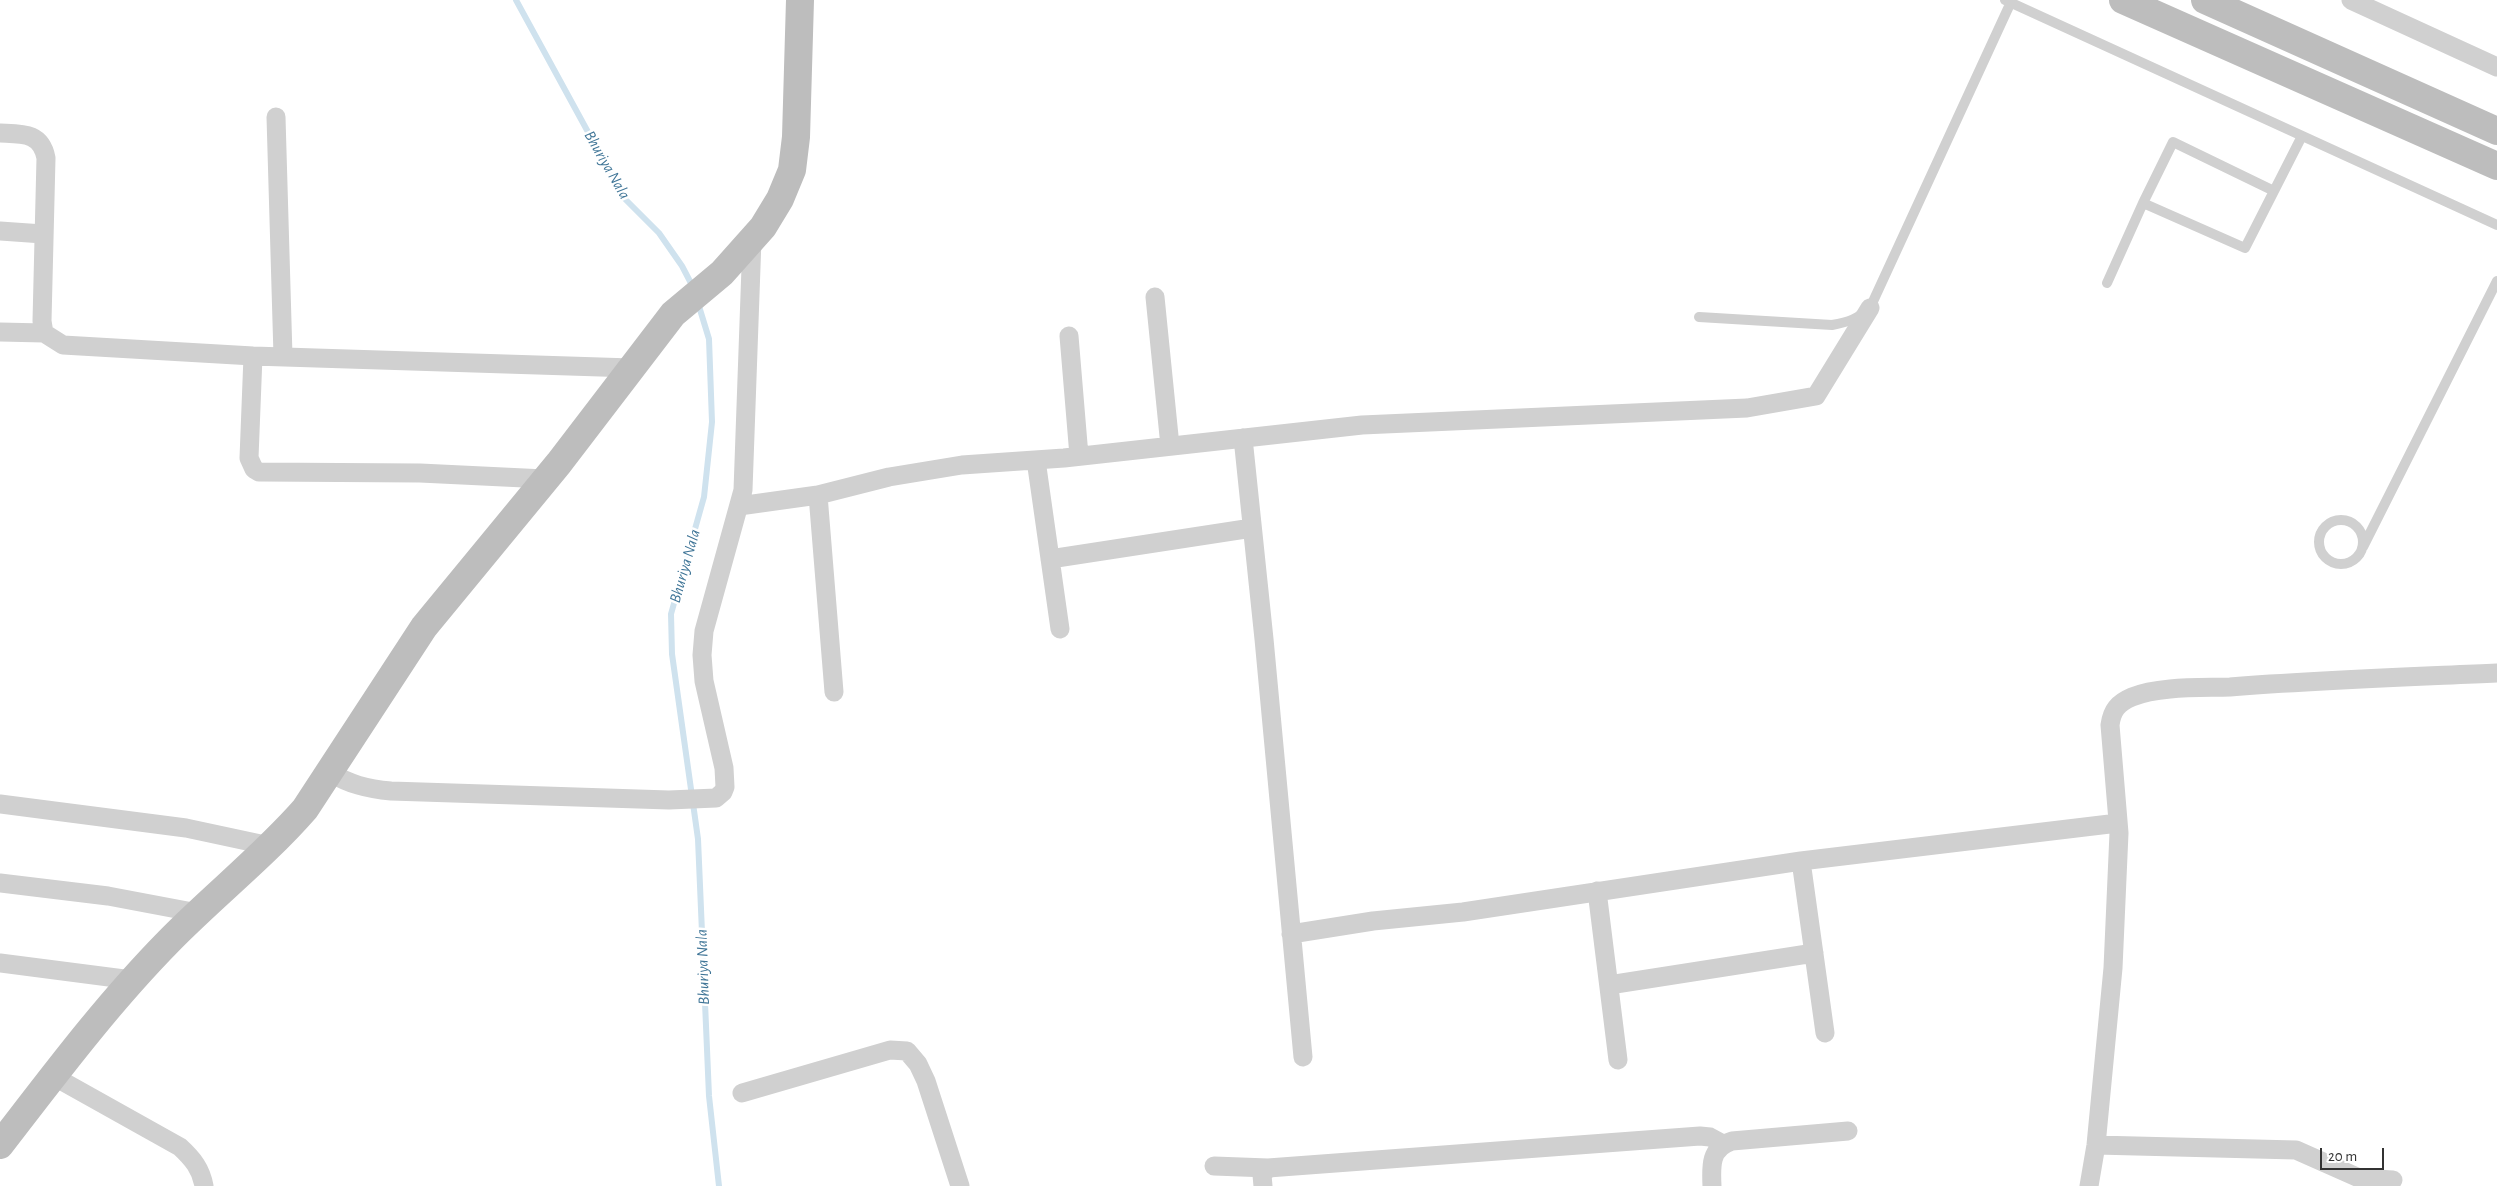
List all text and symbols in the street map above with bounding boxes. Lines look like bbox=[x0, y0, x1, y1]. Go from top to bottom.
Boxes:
water label: Bhuriya Nala bbox=[580, 127, 634, 203]
water label: Bhuriya Nala bbox=[665, 527, 705, 605]
water label: Bhuriya Nala bbox=[692, 929, 714, 1005]
scale bar bbox=[2322, 1138, 2386, 1170]
text: 20 m bbox=[2328, 1149, 2357, 1164]

